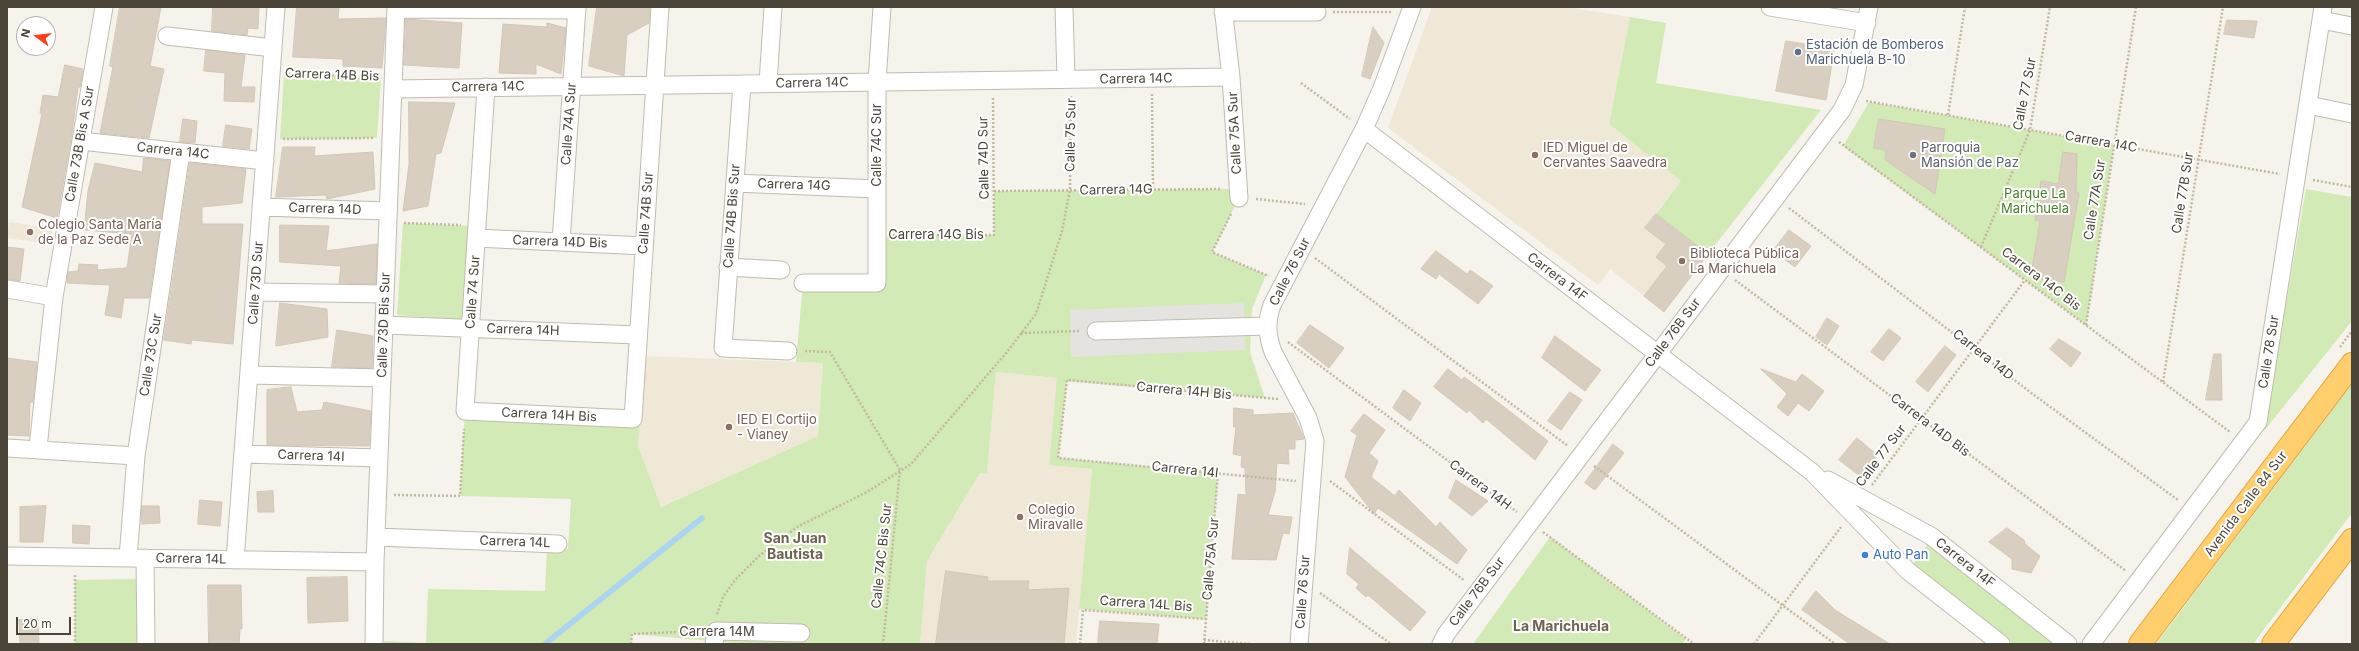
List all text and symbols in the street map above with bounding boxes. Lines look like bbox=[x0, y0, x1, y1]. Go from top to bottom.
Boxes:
north arrow bbox=[16, 16, 56, 56]
text: N bbox=[18, 27, 33, 39]
place label: Estación de Bomberos Marichuela B-10 bbox=[1806, 37, 1944, 68]
marker: Estación de Bomberos Marichuela B-10 bbox=[1793, 47, 1803, 57]
street label: Calle 77 Sur bbox=[2010, 56, 2040, 132]
street label: Carrera 14B Bis bbox=[285, 66, 379, 84]
street label: Carrera 14C bbox=[1099, 71, 1173, 87]
street label: Carrera 14C bbox=[775, 75, 849, 91]
street label: Carrera 14C bbox=[451, 79, 525, 95]
street label: Calle 74A Sur bbox=[558, 82, 580, 166]
street label: Calle 73B Bis A Sur bbox=[62, 85, 98, 203]
street label: Calle 75A Sur bbox=[1225, 91, 1245, 175]
street label: Calle 75 Sur bbox=[1063, 98, 1079, 172]
street label: Calle 74C Sur bbox=[869, 103, 885, 187]
street label: Calle 74D Sur bbox=[975, 116, 993, 200]
street label: Carrera 14C bbox=[2064, 128, 2138, 156]
street label: Carrera 14C bbox=[136, 139, 210, 163]
place label: IED Miguel de Cervantes Saavedra bbox=[1543, 140, 1667, 171]
place label: Parroquia Mansión de Paz bbox=[1921, 140, 2019, 171]
marker: IED Miguel de Cervantes Saavedra bbox=[1530, 150, 1540, 160]
marker: Parroquia Mansión de Paz bbox=[1908, 150, 1918, 160]
street label: Calle 77B Sur bbox=[2169, 151, 2197, 235]
street label: Calle 77A Sur bbox=[2081, 159, 2109, 241]
street label: Calle 74B Bis Sur bbox=[721, 163, 743, 269]
street label: Calle 74B Sur bbox=[635, 171, 657, 255]
street label: Carrera 14G bbox=[757, 176, 831, 194]
street label: Carrera 14G bbox=[1079, 182, 1153, 198]
park label: Parque La Marichuela bbox=[2001, 186, 2069, 217]
street label: Carrera 14D bbox=[288, 200, 362, 218]
place label: Colegio Santa María de la Paz Sede A bbox=[38, 217, 162, 248]
marker: Colegio Santa María de la Paz Sede A bbox=[25, 227, 35, 237]
street label: Carrera 14G Bis bbox=[888, 227, 984, 243]
street label: Carrera 14D Bis bbox=[512, 233, 608, 251]
street label: Calle 76 Sur bbox=[1266, 235, 1314, 309]
street label: Calle 73D Sur bbox=[245, 241, 267, 325]
street label: Carrera 14C Bis bbox=[1998, 244, 2084, 314]
place label: Biblioteca Pública La Marichuela bbox=[1690, 246, 1799, 277]
street label: Carrera 14F bbox=[1524, 249, 1590, 305]
street label: Calle 74 Sur bbox=[463, 255, 483, 329]
marker: Biblioteca Pública La Marichuela bbox=[1677, 256, 1687, 266]
street label: Calle 73D Bis Sur bbox=[374, 272, 394, 378]
street label: Calle 76B Sur bbox=[1642, 295, 1704, 371]
street label: Calle 73C Sur bbox=[137, 313, 165, 397]
street label: Calle 78 Sur bbox=[2255, 314, 2283, 390]
street label: Carrera 14H bbox=[486, 321, 560, 339]
street label: Carrera 14D bbox=[1949, 326, 2017, 384]
street label: Carrera 14H Bis bbox=[1136, 379, 1232, 403]
street label: Carrera 14D Bis bbox=[1887, 390, 1973, 460]
street label: Carrera 14H Bis bbox=[501, 405, 597, 425]
place label: IED El Cortijo - Vianey bbox=[737, 412, 817, 443]
marker: IED El Cortijo - Vianey bbox=[724, 422, 734, 432]
street label: Calle 77 Sur bbox=[1853, 422, 1909, 490]
street label: Carrera 14I bbox=[277, 447, 345, 465]
street label: Avenida Calle 84 Sur bbox=[2201, 448, 2291, 560]
street label: Carrera 14H bbox=[1446, 457, 1514, 513]
street label: Carrera 14I bbox=[1151, 459, 1219, 481]
place label: Colegio Miravalle bbox=[1028, 502, 1083, 533]
street label: Calle 74C Bis Sur bbox=[869, 503, 895, 609]
marker: Colegio Miravalle bbox=[1015, 512, 1025, 522]
street label: Calle 75A Sur bbox=[1200, 517, 1222, 601]
district label: San Juan Bautista bbox=[763, 531, 827, 564]
street label: Carrera 14L bbox=[479, 533, 551, 551]
street label: Carrera 14F bbox=[1932, 535, 1998, 591]
place label: Auto Pan bbox=[1873, 547, 1929, 563]
marker: Auto Pan bbox=[1860, 550, 1870, 560]
street label: Carrera 14L bbox=[155, 551, 227, 567]
street label: Calle 76 Sur bbox=[1293, 554, 1313, 630]
street label: Calle 76B Sur bbox=[1446, 554, 1508, 630]
street label: Carrera 14L Bis bbox=[1099, 593, 1193, 615]
scale bar bbox=[18, 609, 73, 635]
text: 20 m bbox=[23, 616, 52, 631]
district label: La Marichuela bbox=[1513, 619, 1609, 635]
street label: Carrera 14M bbox=[679, 624, 755, 640]

